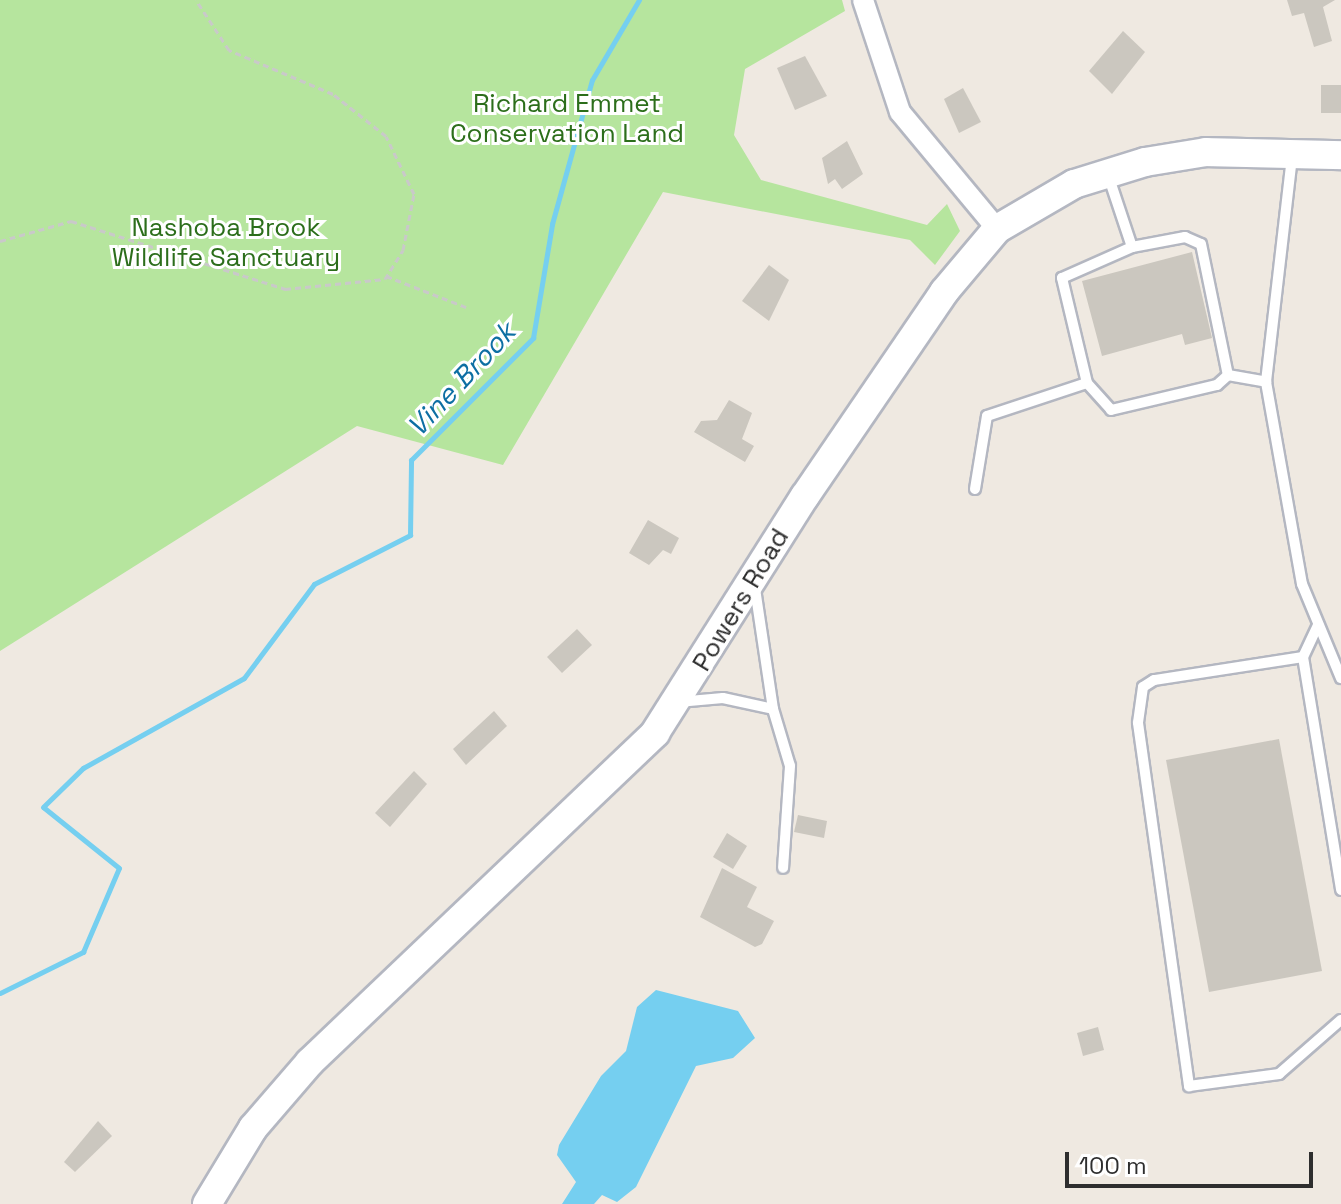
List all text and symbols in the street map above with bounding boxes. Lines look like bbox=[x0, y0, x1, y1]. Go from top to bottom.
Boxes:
park label: Richard Emmet Conservation Land bbox=[450, 88, 684, 150]
park label: Nashoba Brook Wildlife Sanctuary bbox=[112, 212, 340, 274]
water label: Vine Brook bbox=[400, 315, 522, 443]
street label: Powers Road bbox=[686, 523, 796, 677]
scale bar bbox=[1069, 1136, 1317, 1186]
text: 100 m bbox=[1079, 1150, 1147, 1181]

